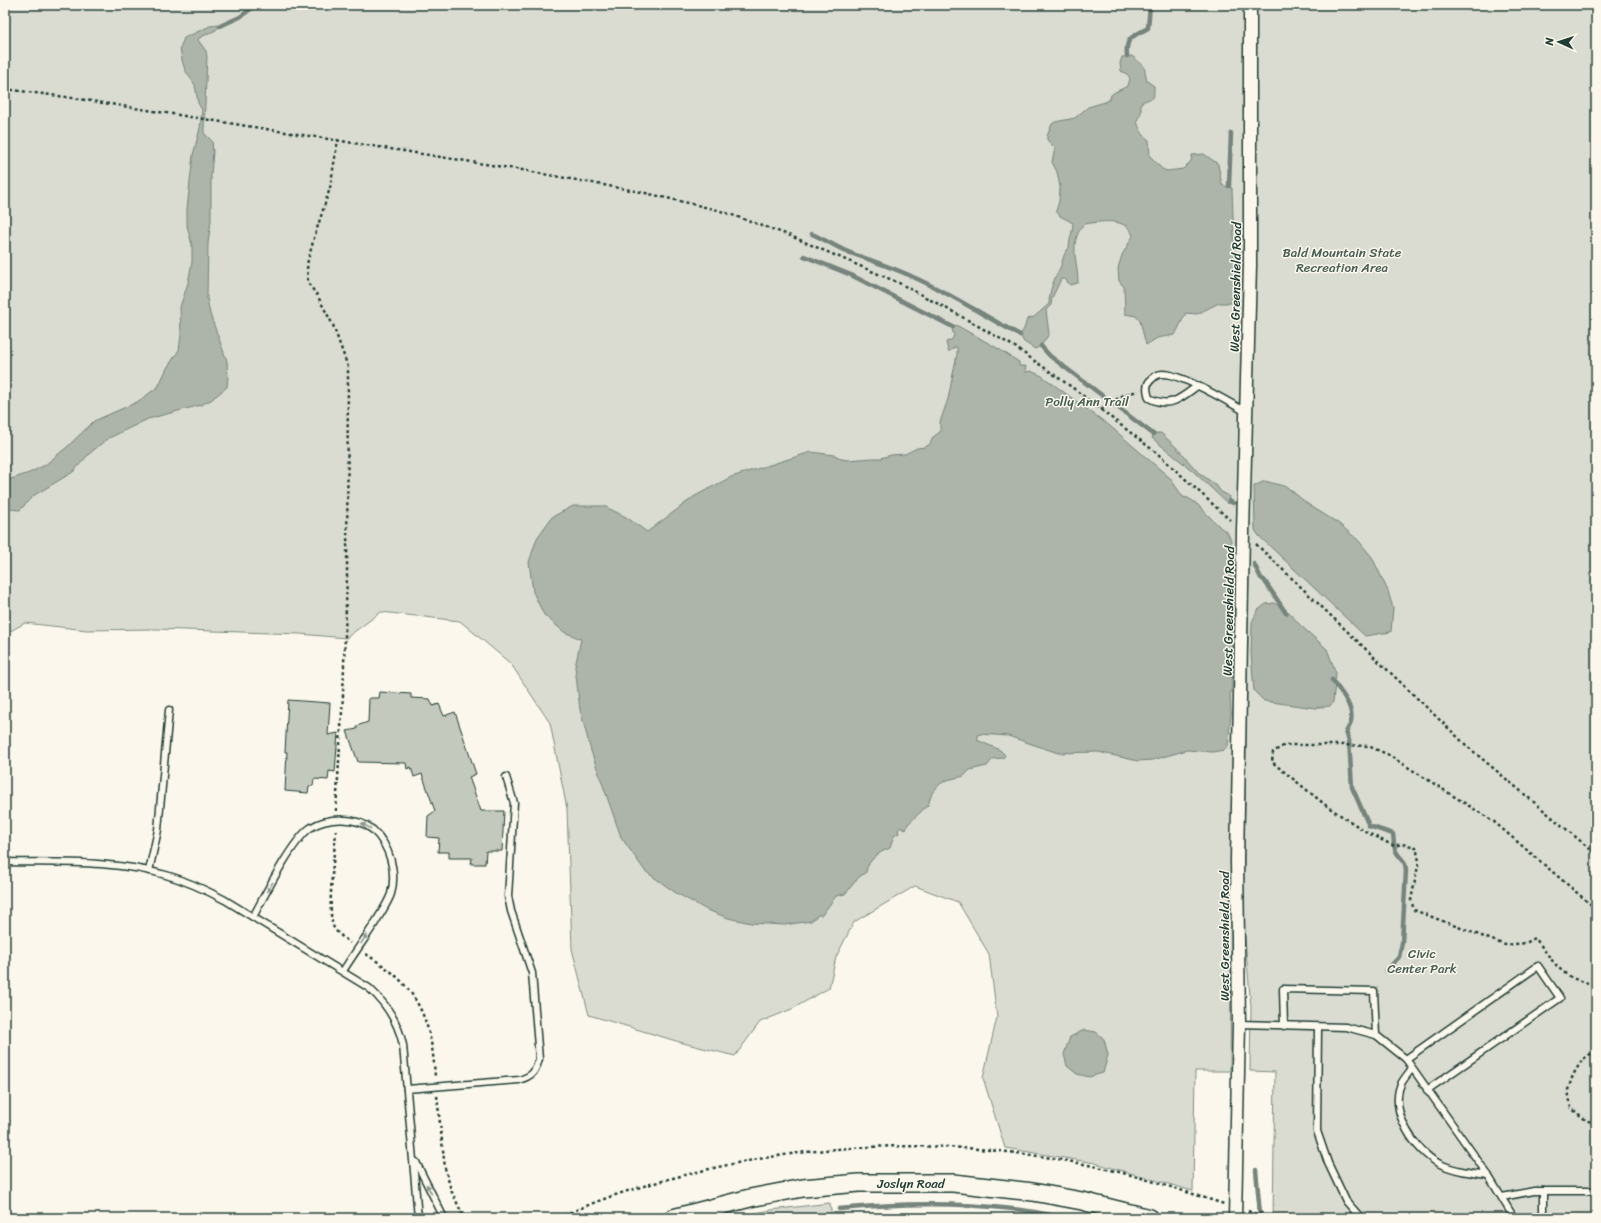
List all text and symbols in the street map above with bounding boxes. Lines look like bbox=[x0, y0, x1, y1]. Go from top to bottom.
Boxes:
north arrow bbox=[1539, 22, 1579, 62]
text: N bbox=[1540, 37, 1559, 47]
street label: West Greenshield Road bbox=[1223, 221, 1248, 352]
park label: Bald Mountain State Recreation Area bbox=[1283, 241, 1402, 279]
park label: Polly Ann Trail bbox=[1045, 390, 1129, 413]
street label: West Greenshield Road bbox=[1216, 545, 1241, 676]
one-way arrow bbox=[360, 823, 372, 829]
street label: West Greenshield Road bbox=[1213, 870, 1236, 1001]
one-way arrow bbox=[267, 881, 274, 893]
one-way arrow bbox=[361, 933, 368, 945]
park label: Civic Center Park bbox=[1387, 942, 1457, 980]
street label: Joslyn Road bbox=[876, 1172, 946, 1195]
one-way arrow bbox=[426, 1183, 432, 1194]

